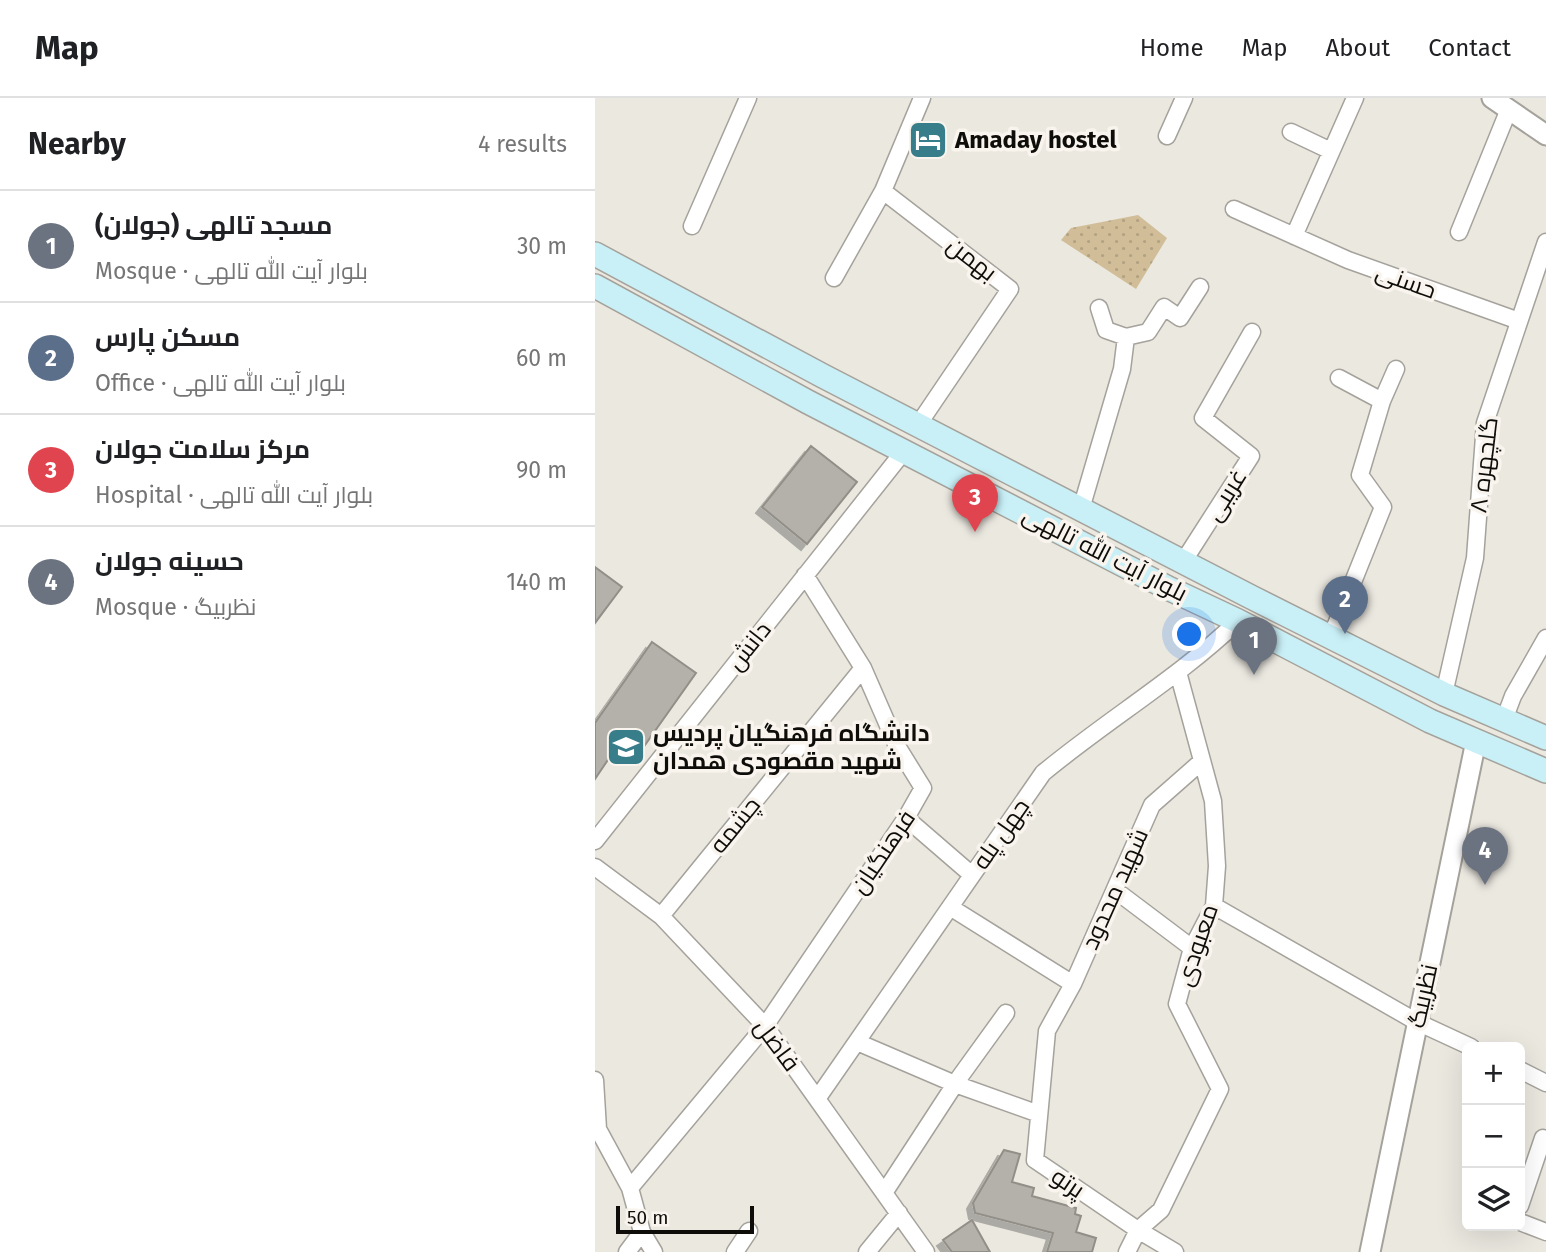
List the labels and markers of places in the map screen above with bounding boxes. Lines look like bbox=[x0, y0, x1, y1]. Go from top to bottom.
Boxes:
hotel icon: Amaday hostel bbox=[907, 119, 949, 161]
place label: Amaday hostel bbox=[954, 126, 1117, 154]
pin: 3 bbox=[952, 474, 998, 532]
pin: 2 bbox=[1322, 576, 1368, 634]
pin: 1 bbox=[1231, 617, 1277, 675]
place label: دانشگاه فرهنگیان پردیس شهید مقصودی همدان bbox=[653, 719, 930, 775]
school or university icon: دانشگاه فرهنگیان پردیس شهید مقصودی همدان bbox=[605, 726, 647, 768]
pin: 4 bbox=[1462, 827, 1508, 885]

